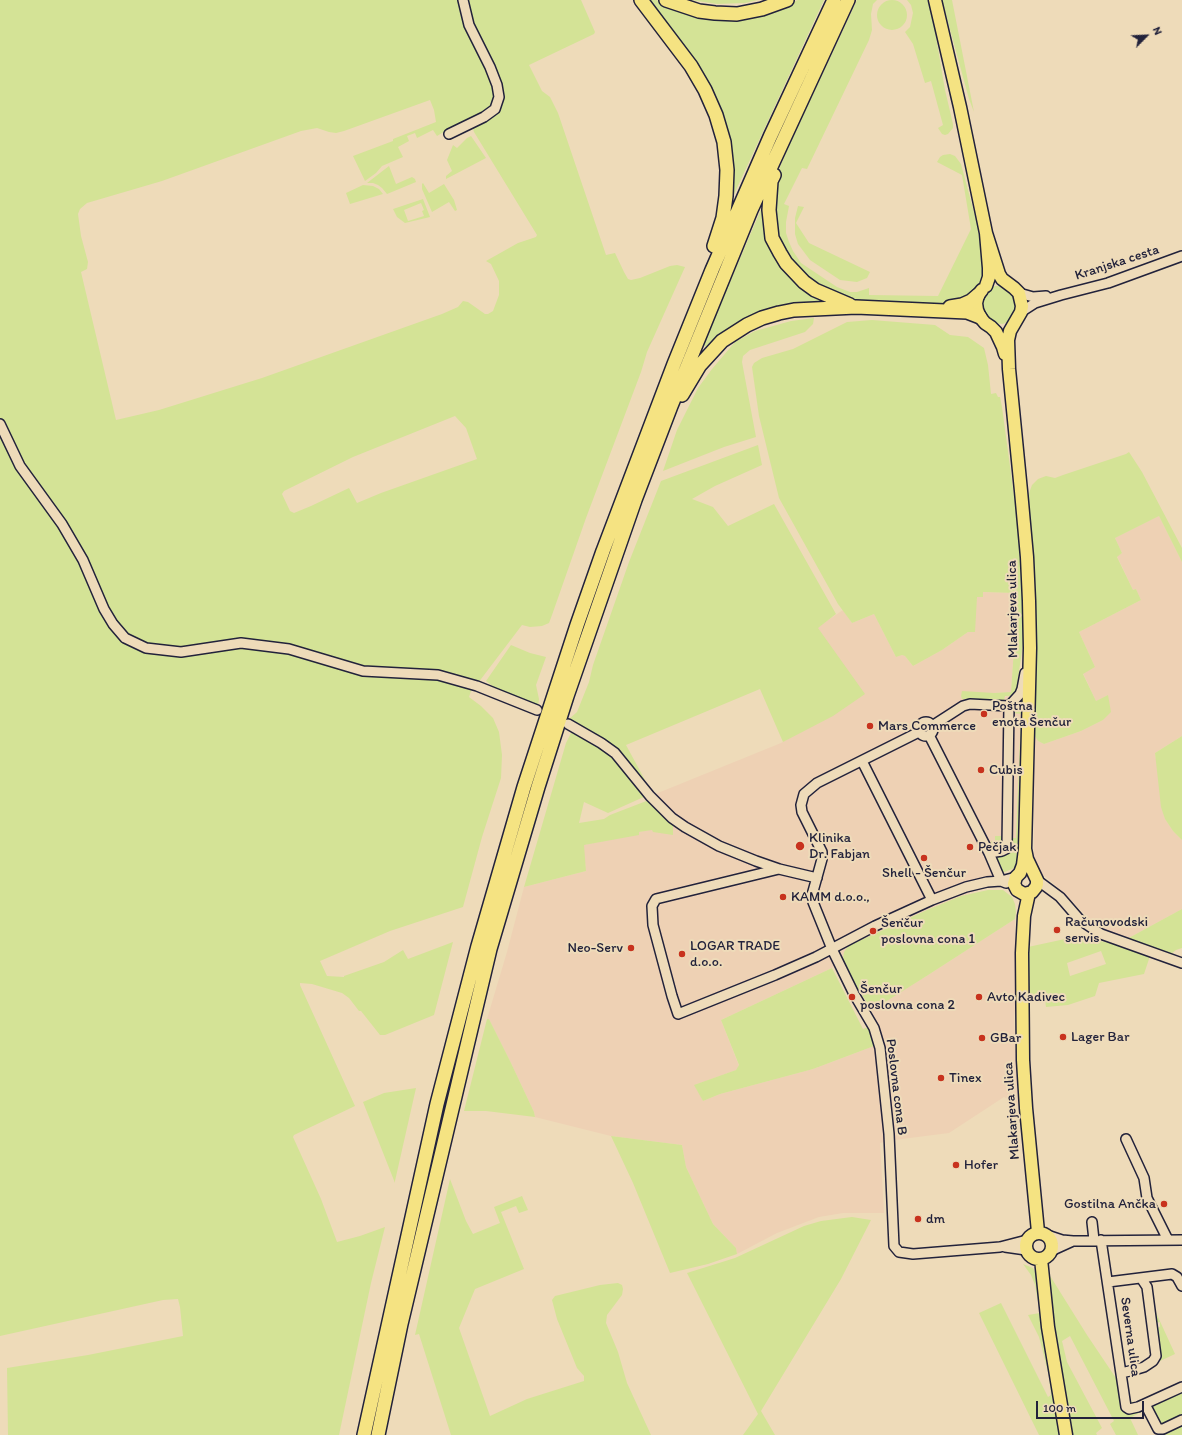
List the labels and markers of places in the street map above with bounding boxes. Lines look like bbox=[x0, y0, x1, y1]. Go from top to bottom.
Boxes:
place label: Poštna enota Šenčur bbox=[992, 698, 1071, 730]
marker: Poštna enota Šenčur bbox=[979, 709, 989, 719]
place label: Mars Commerce bbox=[878, 718, 976, 734]
marker: Mars Commerce bbox=[865, 721, 875, 731]
place label: Cubis bbox=[989, 762, 1023, 778]
marker: Cubis bbox=[976, 765, 986, 775]
place label: Klinika Dr. Fabjan bbox=[809, 830, 870, 862]
place label: Pečjak bbox=[978, 839, 1016, 855]
marker: Klinika Dr. Fabjan bbox=[794, 840, 806, 852]
marker: Pečjak bbox=[965, 842, 975, 852]
marker: Shell - Šenčur bbox=[919, 853, 929, 863]
place label: Shell - Šenčur bbox=[882, 865, 966, 881]
place label: KAMM d.o.o., bbox=[791, 889, 870, 905]
marker: KAMM d.o.o., bbox=[778, 892, 788, 902]
place label: Računovodski servis bbox=[1065, 914, 1148, 946]
place label: Šenčur poslovna cona 1 bbox=[881, 915, 975, 948]
marker: Računovodski servis bbox=[1052, 925, 1062, 935]
marker: Šenčur poslovna cona 1 bbox=[868, 926, 878, 936]
place label: LOGAR TRADE d.o.o. bbox=[690, 938, 780, 970]
place label: Neo-Serv bbox=[567, 940, 623, 956]
marker: Neo-Serv bbox=[626, 943, 636, 953]
marker: LOGAR TRADE d.o.o. bbox=[677, 949, 687, 959]
place label: Šenčur poslovna cona 2 bbox=[860, 981, 955, 1014]
place label: Avto Kadivec bbox=[987, 989, 1065, 1005]
marker: Šenčur poslovna cona 2 bbox=[847, 992, 857, 1002]
marker: Avto Kadivec bbox=[974, 992, 984, 1002]
place label: Lager Bar bbox=[1071, 1029, 1130, 1045]
place label: GBar bbox=[990, 1030, 1021, 1046]
marker: Lager Bar bbox=[1058, 1032, 1068, 1042]
marker: GBar bbox=[977, 1033, 987, 1043]
place label: Tinex bbox=[949, 1070, 982, 1086]
marker: Tinex bbox=[936, 1073, 946, 1083]
place label: Hofer bbox=[964, 1157, 998, 1173]
marker: Hofer bbox=[951, 1160, 961, 1170]
place label: Gostilna Ančka bbox=[1064, 1196, 1156, 1212]
marker: Gostilna Ančka bbox=[1159, 1199, 1169, 1209]
place label: dm bbox=[926, 1211, 945, 1227]
marker: dm bbox=[913, 1214, 923, 1224]

